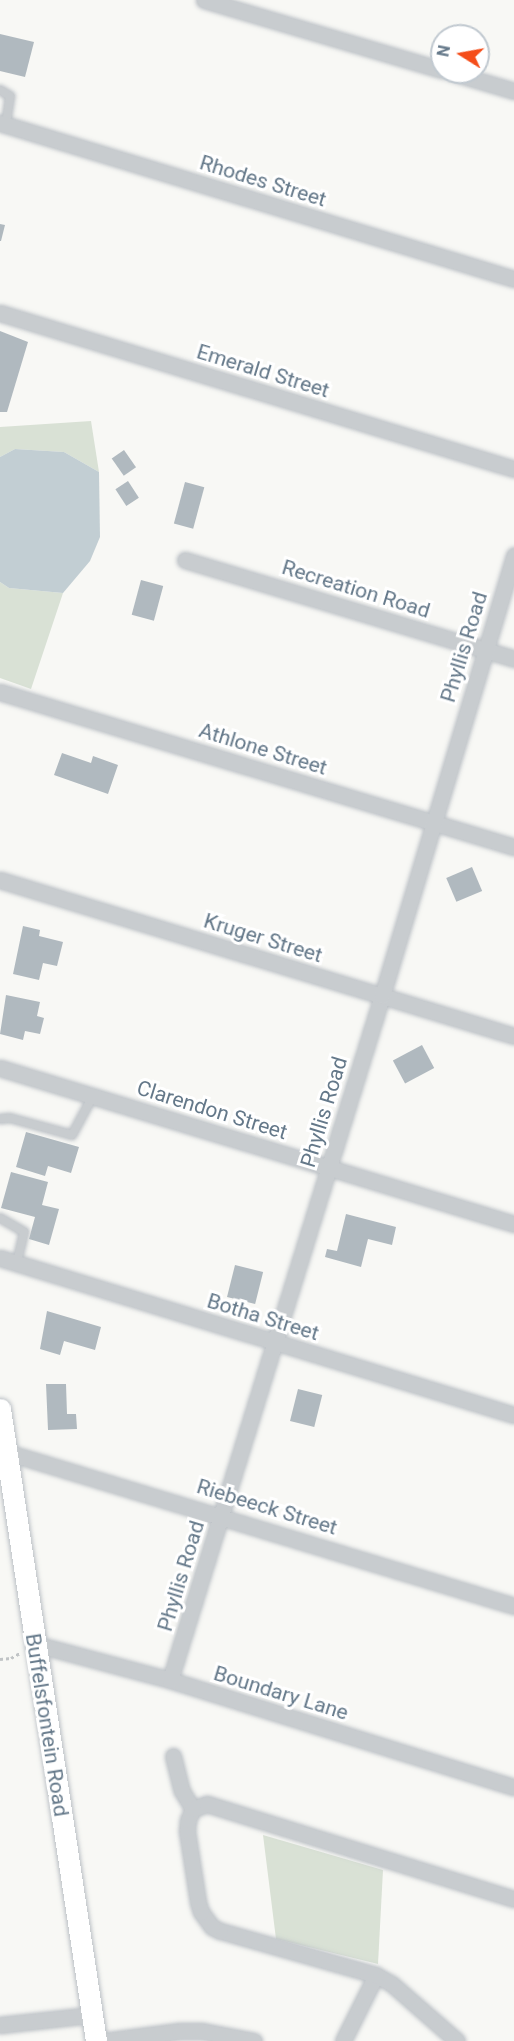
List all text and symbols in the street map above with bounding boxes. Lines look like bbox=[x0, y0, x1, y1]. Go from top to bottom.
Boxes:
north arrow bbox=[430, 24, 490, 84]
text: N bbox=[433, 44, 454, 58]
street label: Rhodes Street bbox=[197, 150, 329, 212]
street label: Emerald Street bbox=[194, 339, 332, 403]
street label: Recreation Road bbox=[279, 555, 433, 623]
street label: Phyllis Road bbox=[435, 589, 493, 705]
street label: Athlone Street bbox=[196, 718, 330, 780]
street label: Kruger Street bbox=[201, 908, 325, 968]
street label: Phyllis Road bbox=[295, 1054, 353, 1170]
street label: Clarendon Street bbox=[134, 1075, 290, 1145]
street label: Botha Street bbox=[204, 1288, 322, 1346]
street label: Riebeeck Street bbox=[194, 1474, 340, 1540]
street label: Phyllis Road bbox=[152, 1518, 210, 1634]
street label: Buffelsfontein Road bbox=[20, 1632, 74, 1818]
street label: Boundary Lane bbox=[211, 1661, 351, 1725]

